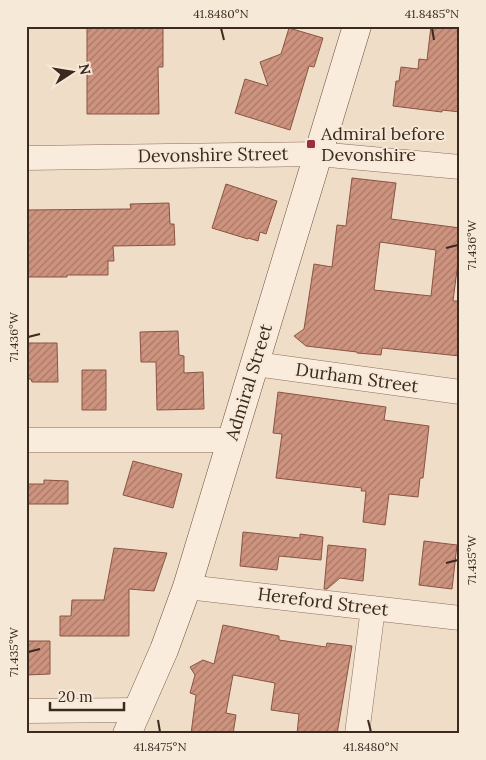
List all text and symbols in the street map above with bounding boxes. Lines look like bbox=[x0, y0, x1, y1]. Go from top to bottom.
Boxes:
text: 41.8480°N bbox=[193, 6, 249, 21]
text: 41.8485°N bbox=[405, 6, 459, 21]
north arrow bbox=[48, 48, 98, 98]
text: N bbox=[75, 62, 95, 77]
place label: Admiral before Devonshire bbox=[320, 122, 445, 166]
marker: Admiral before Devonshire bbox=[305, 138, 317, 150]
street label: Devonshire Street bbox=[137, 142, 289, 167]
text: 71.436°W bbox=[464, 219, 479, 270]
text: 71.436°W bbox=[6, 311, 21, 362]
street label: Admiral Street bbox=[220, 321, 277, 444]
street label: Durham Street bbox=[294, 358, 420, 398]
text: 71.435°W bbox=[464, 534, 479, 585]
street label: Hereford Street bbox=[256, 582, 390, 621]
text: 71.435°W bbox=[6, 626, 21, 677]
scale bar bbox=[50, 680, 124, 712]
text: 20 m bbox=[58, 687, 93, 706]
text: 41.8475°N bbox=[133, 739, 187, 754]
text: 41.8480°N bbox=[343, 739, 399, 754]

